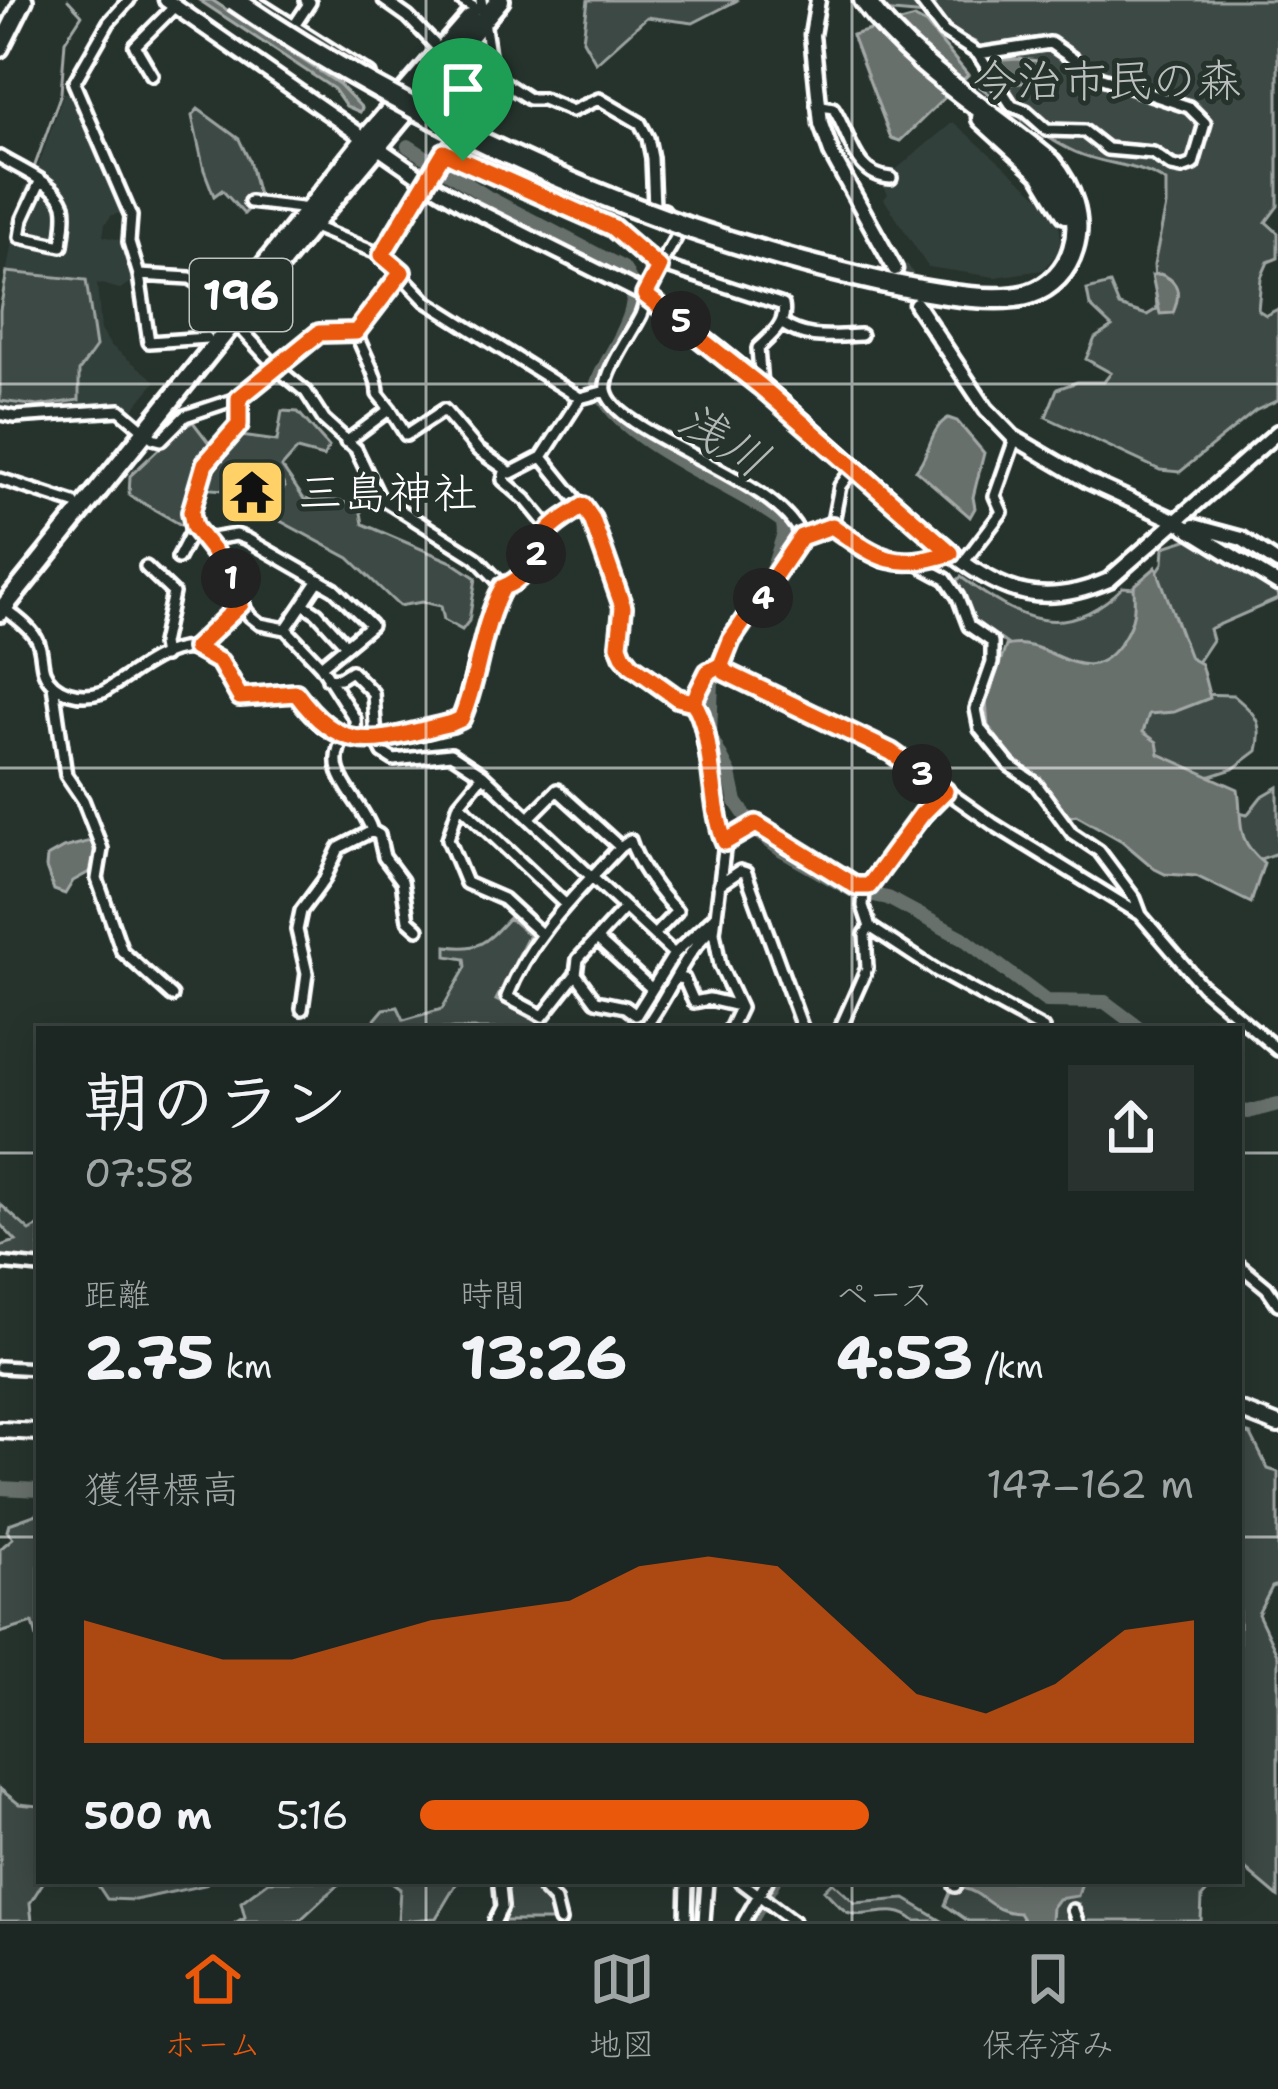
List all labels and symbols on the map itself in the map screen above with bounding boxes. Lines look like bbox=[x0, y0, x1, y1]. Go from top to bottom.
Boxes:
pin bbox=[412, 38, 514, 161]
park label: 今治市民の森 bbox=[972, 50, 1242, 110]
road number: 196 bbox=[190, 259, 292, 331]
pin: 5 bbox=[651, 291, 711, 351]
water label: 浅川 bbox=[666, 386, 782, 492]
temple icon: 三島神社 bbox=[217, 457, 287, 527]
place label: 三島神社 bbox=[298, 462, 478, 522]
pin: 2 bbox=[506, 524, 566, 584]
pin: 1 bbox=[201, 548, 261, 608]
pin: 4 bbox=[733, 568, 793, 628]
pin: 3 bbox=[892, 744, 952, 804]

